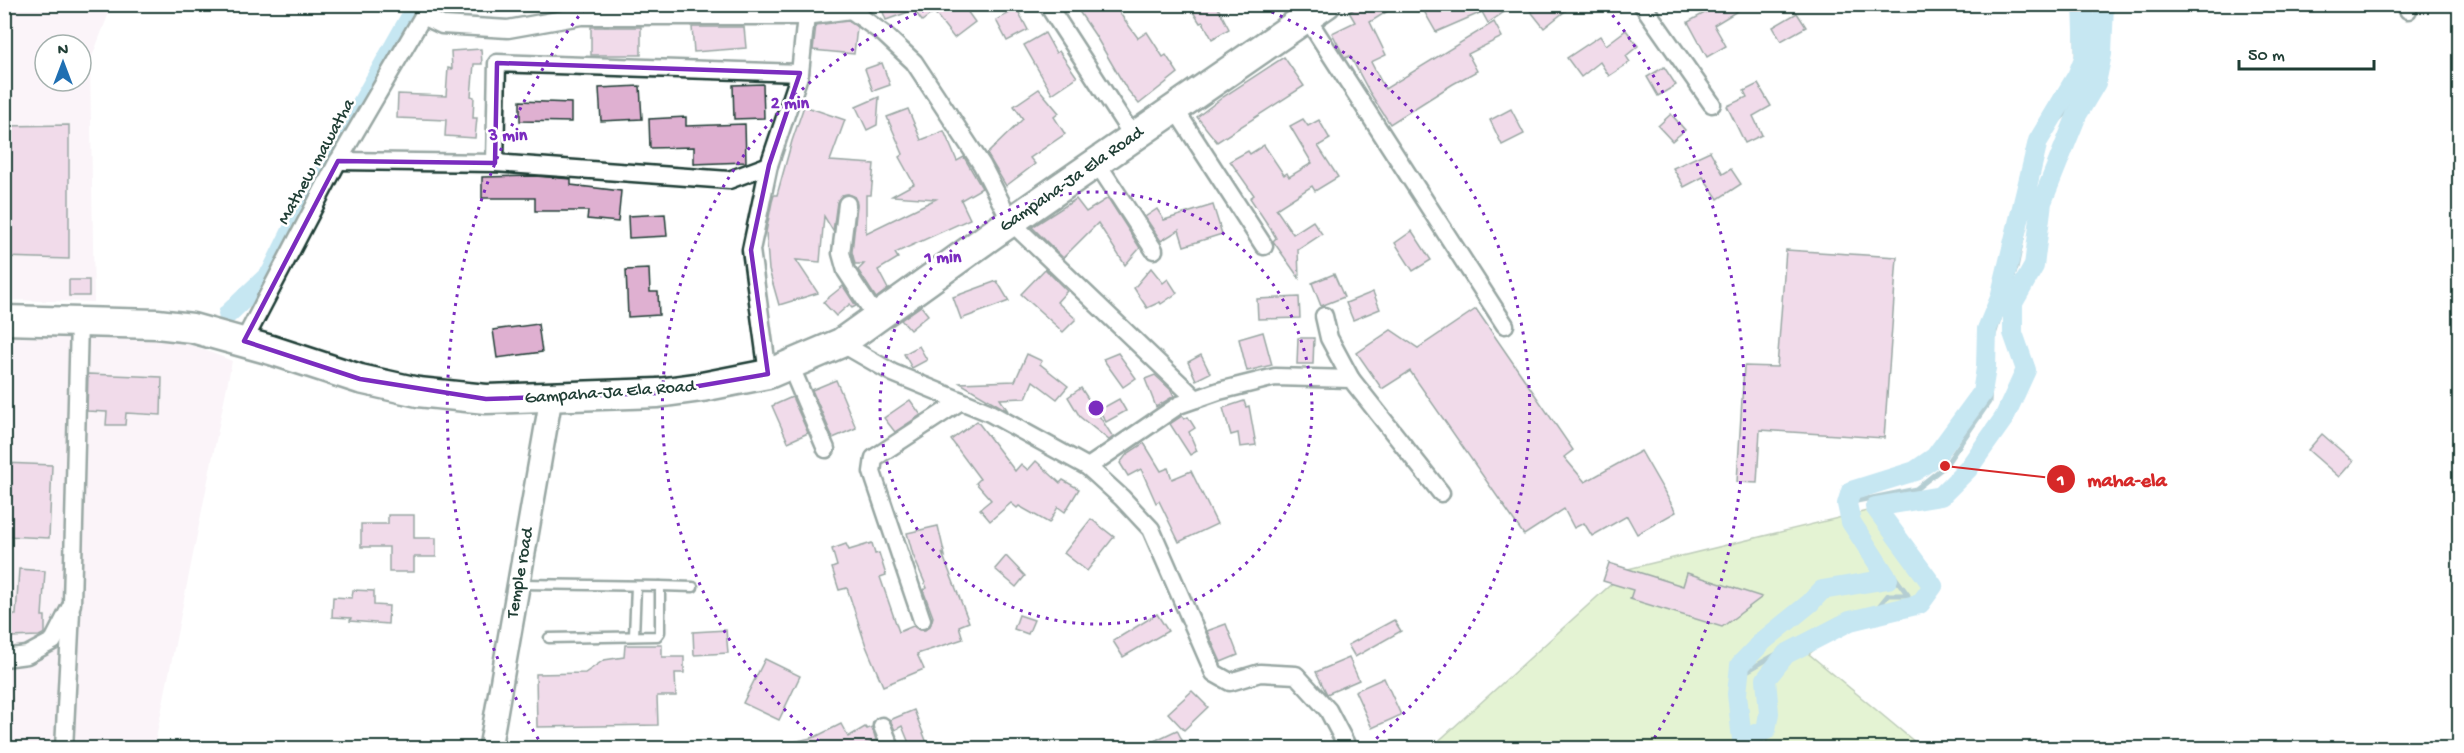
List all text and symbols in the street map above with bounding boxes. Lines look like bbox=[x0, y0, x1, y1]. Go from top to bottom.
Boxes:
north arrow bbox=[33, 33, 93, 93]
scale bar bbox=[2239, 33, 2374, 71]
text: N bbox=[58, 42, 69, 61]
text: 50 m bbox=[2248, 46, 2285, 67]
street label: Mathew mawatha bbox=[274, 94, 361, 229]
text: 2 min bbox=[771, 94, 810, 115]
street label: Gampaha-Ja Ela Road bbox=[996, 122, 1149, 238]
text: 3 min bbox=[488, 126, 528, 147]
text: 1 min bbox=[924, 248, 962, 269]
street label: Gampaha-Ja Ela Road bbox=[524, 376, 697, 409]
centre of rings bbox=[1086, 398, 1106, 418]
callout: maha-ela bbox=[2046, 460, 2179, 498]
text: 1 bbox=[2056, 471, 2065, 492]
text: maha-ela bbox=[2087, 471, 2168, 494]
street label: Temple road bbox=[503, 525, 540, 621]

